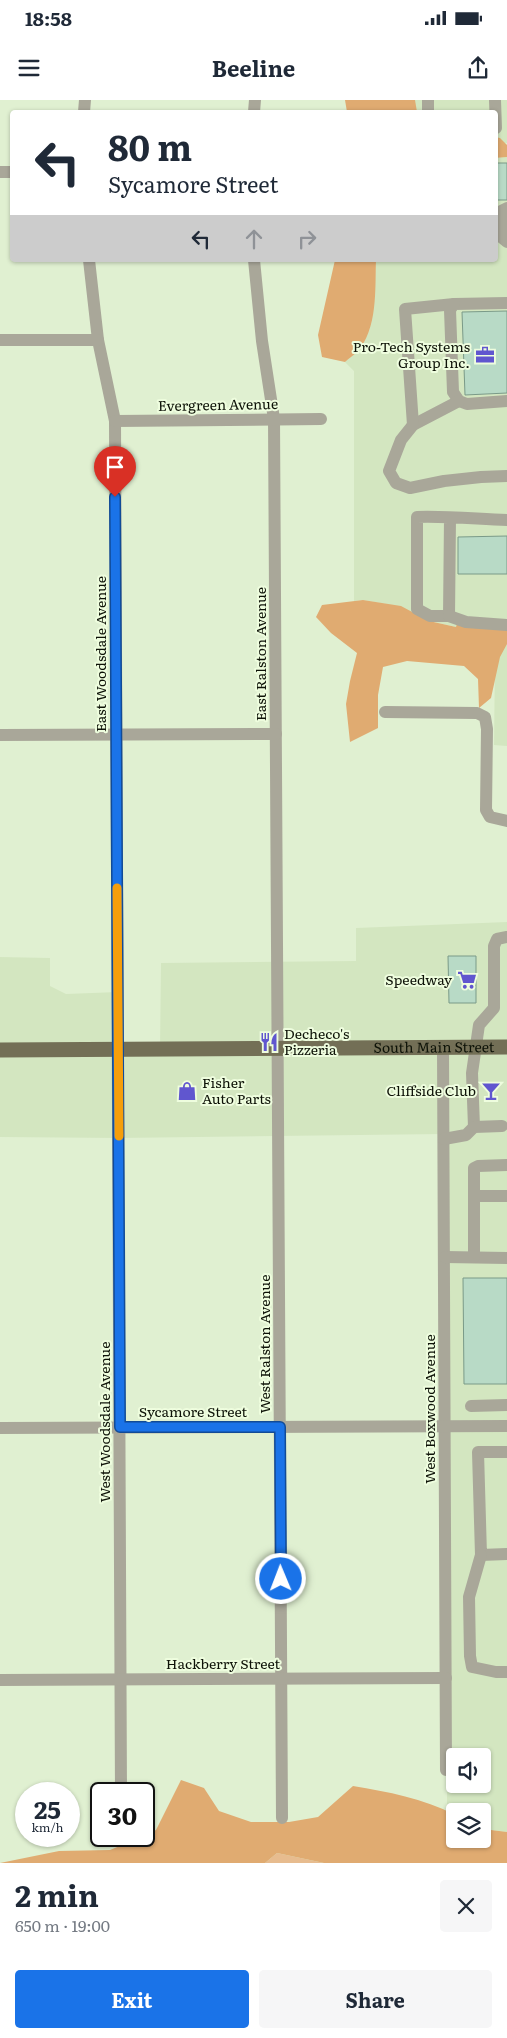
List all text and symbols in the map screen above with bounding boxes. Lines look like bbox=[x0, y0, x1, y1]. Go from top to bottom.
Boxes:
text: 18:58 bbox=[25, 4, 72, 32]
text: Beeline bbox=[212, 51, 295, 84]
icon: menu bbox=[15, 54, 43, 82]
icon: share bbox=[464, 54, 492, 82]
text: 80 m bbox=[108, 120, 192, 172]
icon: left bbox=[25, 130, 90, 195]
text: Sycamore Street bbox=[108, 167, 278, 200]
icon: left bbox=[187, 225, 215, 253]
icon: ahead bbox=[240, 225, 268, 253]
icon: right bbox=[293, 225, 321, 253]
place label: Pro-Tech Systems Group Inc. bbox=[353, 336, 470, 372]
office icon: Pro-Tech Systems Group Inc. bbox=[474, 344, 496, 366]
street label: Evergreen Avenue bbox=[158, 393, 278, 415]
pin bbox=[94, 446, 136, 497]
icon: arrive bbox=[101, 453, 129, 481]
street label: East Woodsdale Avenue bbox=[90, 576, 110, 732]
street label: East Ralston Avenue bbox=[250, 587, 270, 721]
place label: Speedway bbox=[385, 969, 453, 989]
supermarket icon: Speedway bbox=[456, 969, 478, 991]
place label: Decheco's Pizzeria bbox=[284, 1023, 349, 1059]
restaurant icon: Decheco's Pizzeria bbox=[258, 1031, 280, 1053]
street label: South Main Street bbox=[373, 1036, 495, 1057]
place label: Fisher Auto Parts bbox=[202, 1072, 271, 1108]
shop icon: Fisher Auto Parts bbox=[176, 1080, 198, 1102]
place label: Cliffside Club bbox=[386, 1080, 476, 1100]
bar icon: Cliffside Club bbox=[480, 1080, 502, 1102]
street label: West Ralston Avenue bbox=[254, 1275, 274, 1413]
street label: West Boxwood Avenue bbox=[419, 1334, 439, 1484]
street label: West Woodsdale Avenue bbox=[94, 1342, 114, 1502]
street label: Sycamore Street bbox=[139, 1401, 248, 1421]
position arrow bbox=[254, 1552, 306, 1604]
street label: Hackberry Street bbox=[166, 1653, 281, 1673]
map controls bbox=[446, 1748, 491, 1848]
button: sound bbox=[446, 1748, 491, 1793]
speed limit sign: 30 bbox=[90, 1782, 155, 1847]
text: 25 bbox=[34, 1790, 61, 1827]
button: layers bbox=[446, 1803, 491, 1848]
text: km/h bbox=[32, 1818, 63, 1836]
text: 2 min bbox=[15, 1872, 99, 1916]
button: close bbox=[440, 1880, 492, 1932]
text: 650 m · 19:00 bbox=[15, 1913, 110, 1937]
button: Exit bbox=[15, 1970, 249, 2028]
button: Share bbox=[259, 1970, 492, 2028]

